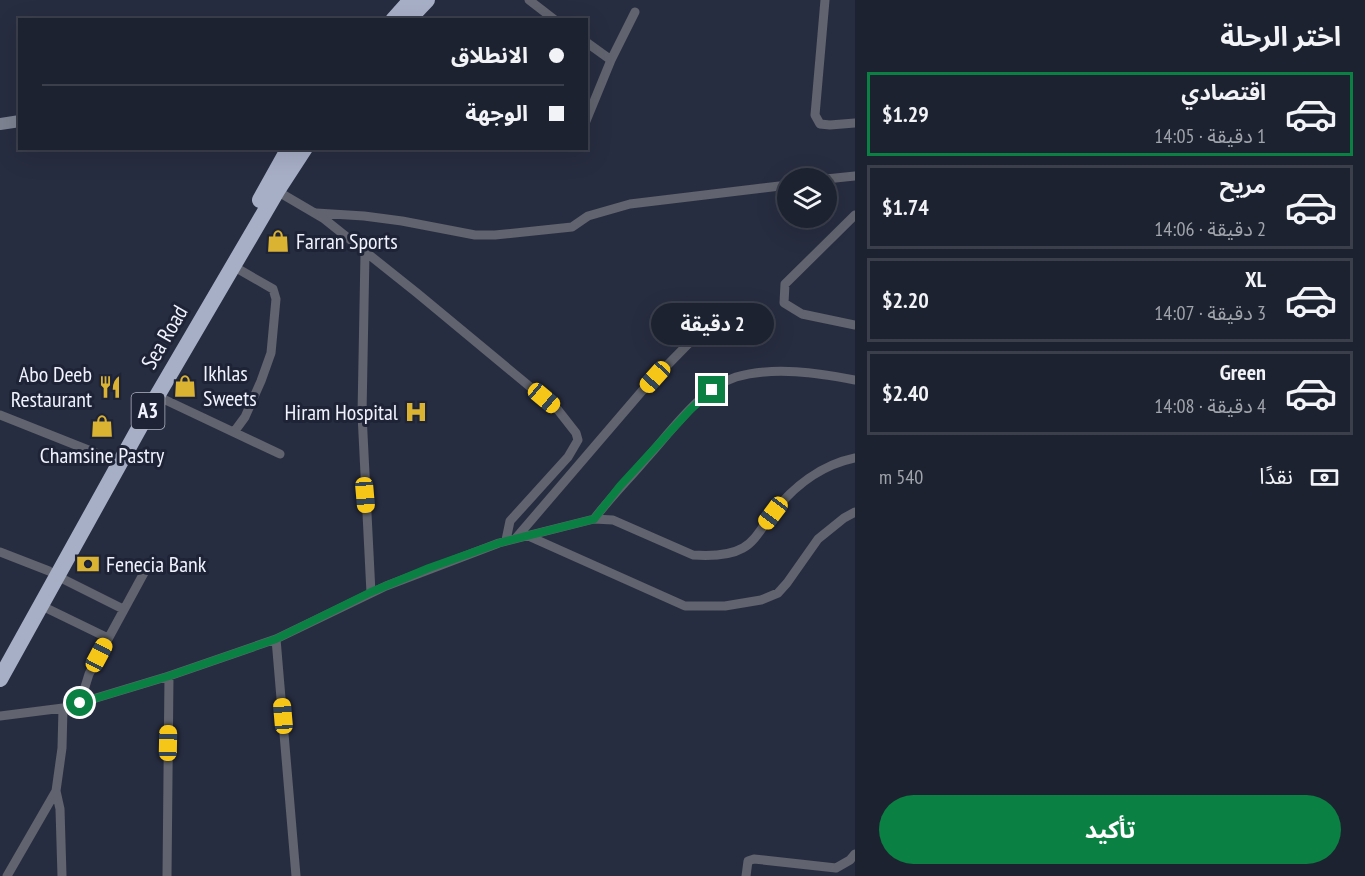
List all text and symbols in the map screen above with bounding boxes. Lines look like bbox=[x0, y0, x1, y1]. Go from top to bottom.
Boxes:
text: اختر الرحلة bbox=[1220, 19, 1341, 53]
text: الانطلاق bbox=[451, 41, 528, 69]
text: اقتصادي bbox=[1181, 78, 1266, 106]
icon: car bbox=[1284, 87, 1338, 141]
text: الوجهة bbox=[465, 99, 528, 127]
text: $1.29 bbox=[882, 100, 929, 128]
text: 1 دقيقة · 14:05 bbox=[1154, 123, 1266, 149]
map controls bbox=[777, 168, 837, 228]
button: layers bbox=[777, 168, 837, 228]
text: مريح bbox=[1220, 171, 1266, 199]
icon: car bbox=[1284, 180, 1338, 234]
text: $1.74 bbox=[882, 193, 929, 221]
text: 2 دقيقة · 14:06 bbox=[1154, 216, 1266, 242]
place label: Farran Sports bbox=[296, 227, 398, 255]
shop icon: Farran Sports bbox=[265, 228, 291, 254]
text: XL bbox=[1245, 265, 1266, 293]
icon: car bbox=[1284, 273, 1338, 327]
text: $2.20 bbox=[882, 286, 929, 314]
street label: Sea Road bbox=[135, 300, 193, 374]
text: 3 دقيقة · 14:07 bbox=[1154, 300, 1266, 326]
callout: 2 دقيقة bbox=[650, 303, 774, 345]
text: 2 دقيقة bbox=[681, 311, 744, 337]
car bbox=[636, 358, 674, 396]
text: Green bbox=[1220, 358, 1266, 386]
place label: Ikhlas Sweets bbox=[203, 359, 257, 412]
place label: Abo Deeb Restaurant bbox=[11, 360, 92, 413]
icon: car bbox=[1284, 366, 1338, 420]
shop icon: Ikhlas Sweets bbox=[172, 373, 198, 399]
restaurant icon: Abo Deeb Restaurant bbox=[97, 374, 123, 400]
route end bbox=[698, 376, 725, 403]
text: $2.40 bbox=[882, 379, 929, 407]
car bbox=[524, 380, 564, 416]
road number: A3 bbox=[132, 393, 164, 429]
text: 4 دقيقة · 14:08 bbox=[1154, 393, 1266, 419]
place label: Hiram Hospital bbox=[285, 398, 399, 426]
hospital icon: Hiram Hospital bbox=[403, 399, 429, 425]
shop icon: Chamsine Pastry bbox=[89, 413, 115, 439]
place label: Chamsine Pastry bbox=[40, 441, 165, 469]
icon: cash bbox=[1308, 461, 1341, 494]
text: نقدًا bbox=[1259, 462, 1293, 490]
text: 540 m bbox=[879, 464, 923, 490]
car bbox=[354, 476, 376, 514]
car bbox=[755, 493, 791, 533]
place label: Fenecia Bank bbox=[106, 550, 207, 578]
bank icon: Fenecia Bank bbox=[75, 551, 101, 577]
car bbox=[83, 635, 115, 675]
route start bbox=[66, 689, 93, 716]
car bbox=[272, 697, 294, 735]
car bbox=[159, 725, 177, 761]
button: تأكيد bbox=[879, 795, 1341, 864]

